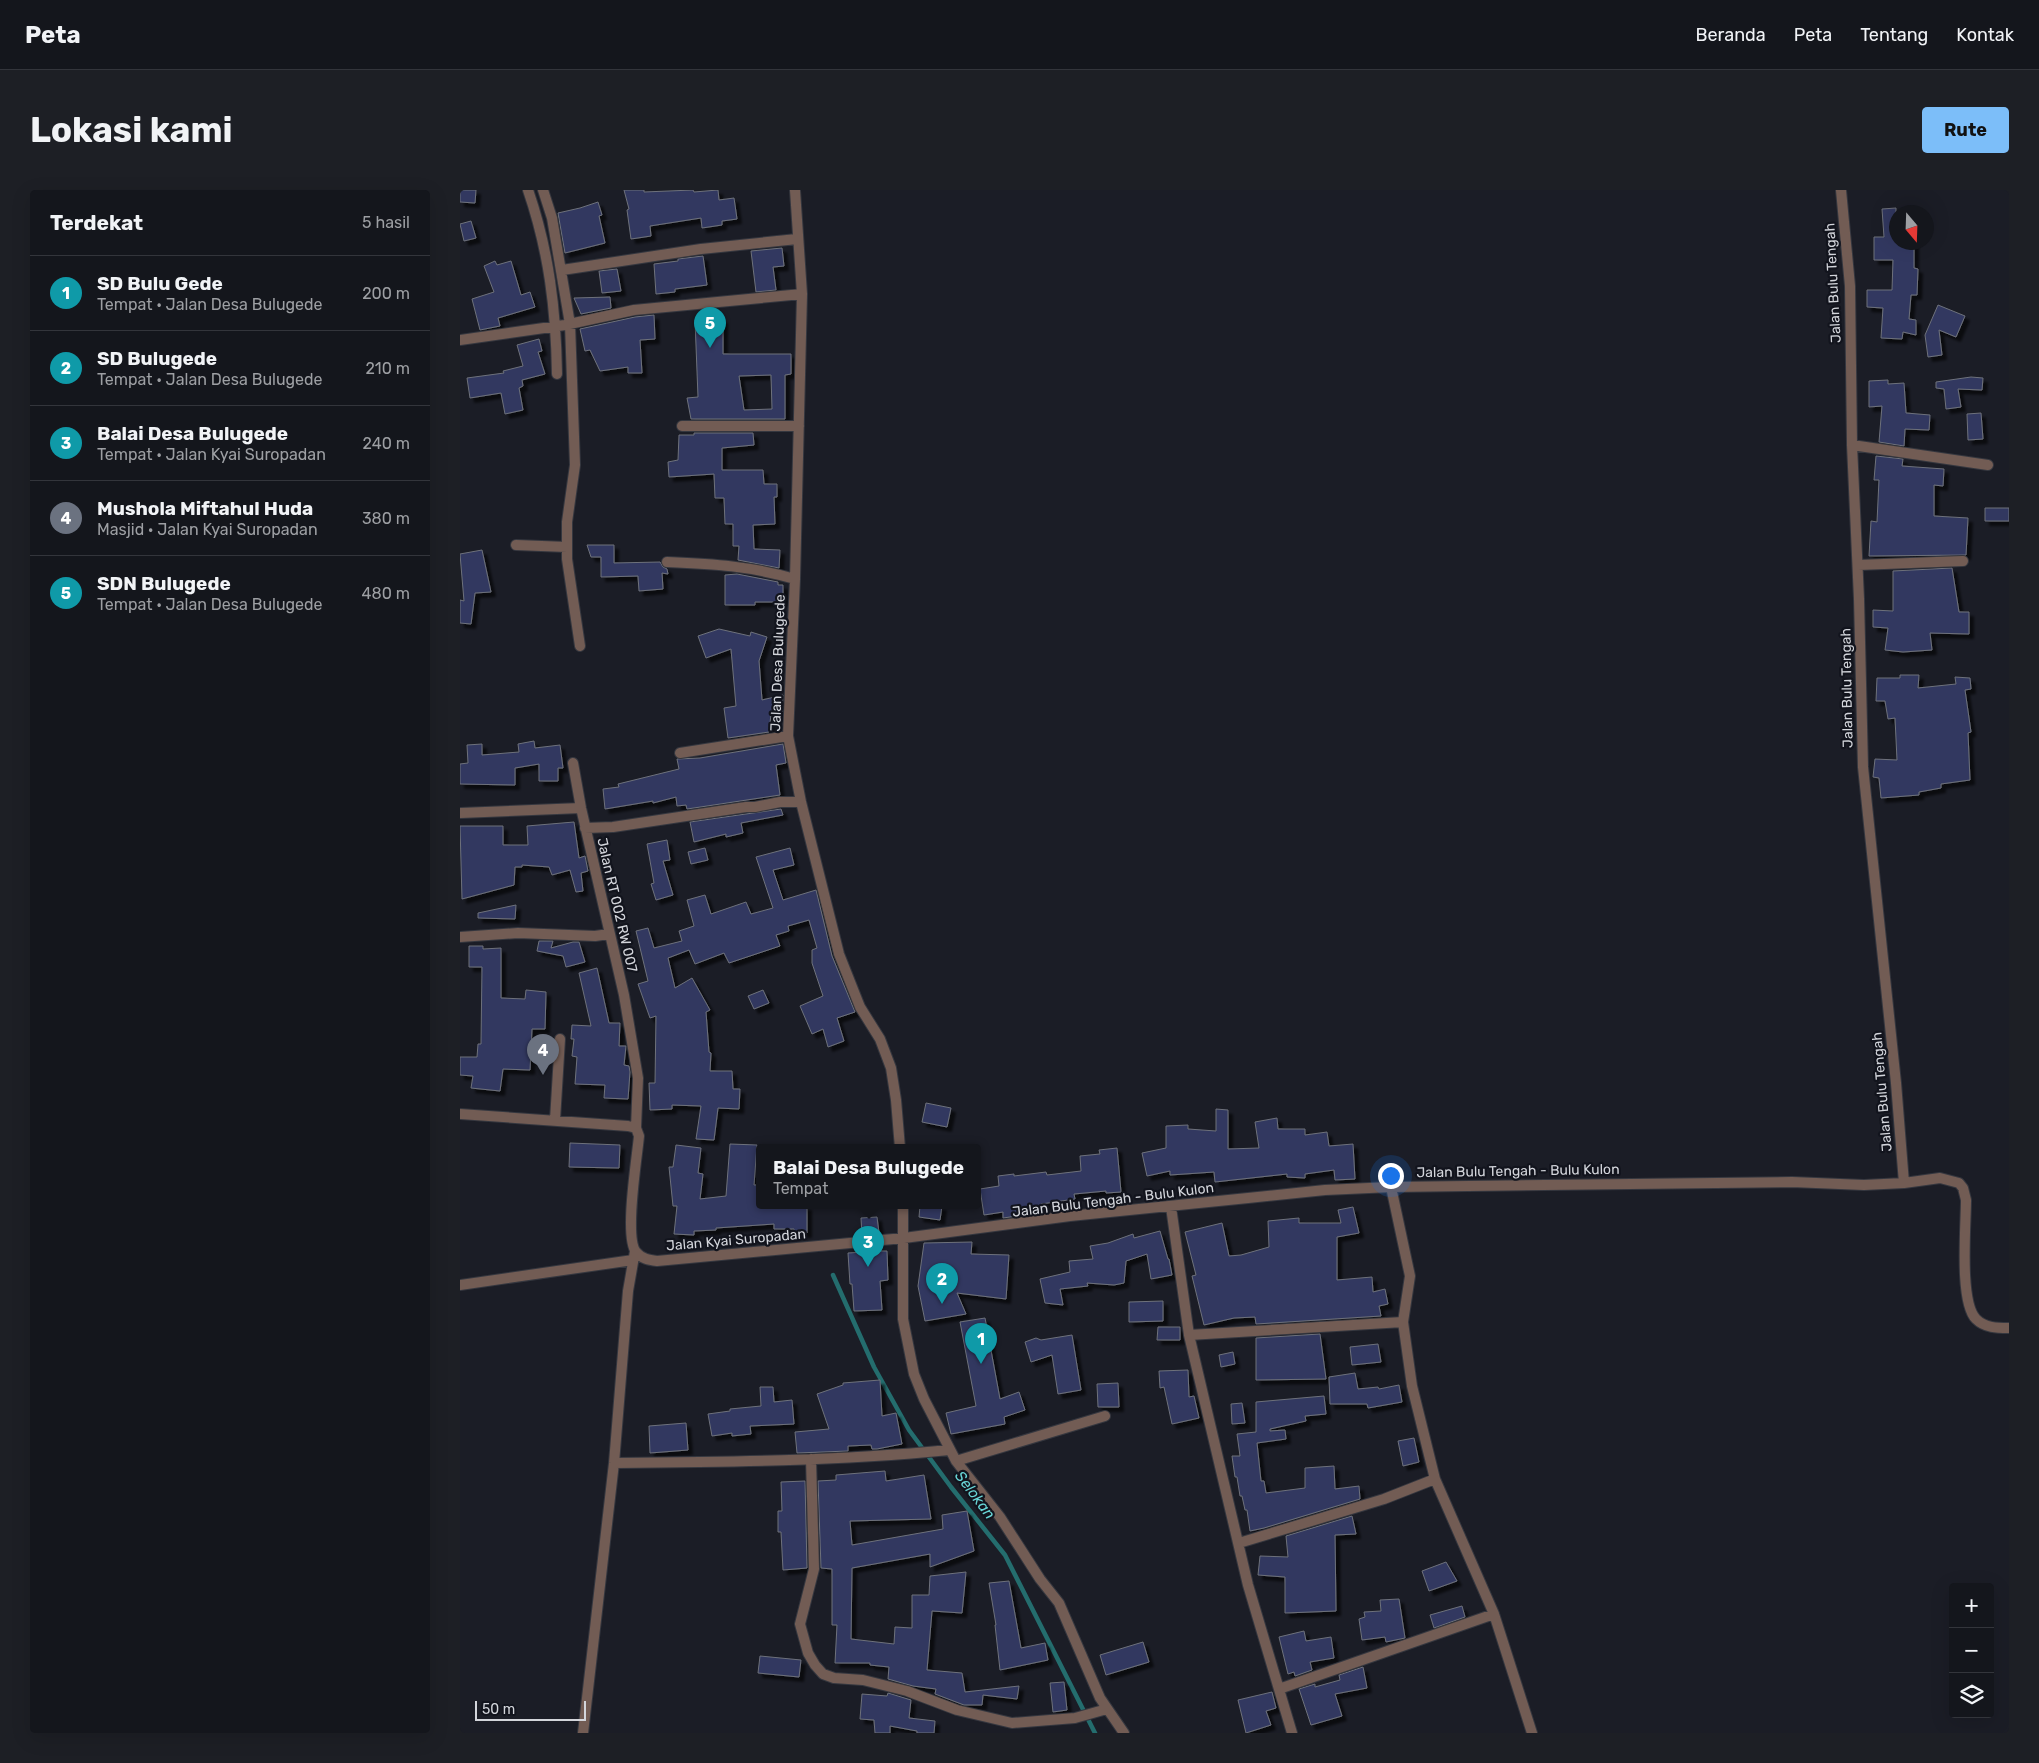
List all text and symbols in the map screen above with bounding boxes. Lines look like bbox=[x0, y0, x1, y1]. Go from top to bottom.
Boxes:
text: Peta bbox=[25, 21, 81, 49]
text: Beranda bbox=[1695, 24, 1766, 46]
text: Peta bbox=[1794, 24, 1832, 46]
text: Tentang bbox=[1860, 24, 1928, 46]
text: Kontak bbox=[1956, 24, 2014, 46]
button: Rute bbox=[1922, 107, 2009, 153]
text: Lokasi kami bbox=[30, 109, 233, 151]
north arrow bbox=[1889, 205, 1934, 250]
text: Terdekat bbox=[50, 210, 143, 235]
text: 5 hasil bbox=[362, 213, 410, 232]
street label: Jalan Bulu Tengah bbox=[1821, 223, 1845, 343]
text: SD Bulu Gede bbox=[97, 272, 223, 295]
text: 1 bbox=[62, 284, 70, 303]
text: 200 m bbox=[362, 284, 410, 303]
text: Tempat · Jalan Desa Bulugede bbox=[97, 295, 323, 314]
pin: 5 bbox=[694, 307, 726, 348]
text: SD Bulugede bbox=[97, 347, 217, 370]
text: 2 bbox=[61, 359, 71, 378]
text: 210 m bbox=[365, 359, 410, 378]
text: Tempat · Jalan Desa Bulugede bbox=[97, 370, 323, 389]
text: Balai Desa Bulugede bbox=[97, 422, 288, 445]
text: 3 bbox=[61, 434, 71, 453]
text: 240 m bbox=[363, 434, 410, 453]
text: Tempat · Jalan Kyai Suropadan bbox=[97, 445, 326, 464]
text: Mushola Miftahul Huda bbox=[97, 497, 313, 520]
text: 4 bbox=[61, 509, 71, 528]
text: 380 m bbox=[362, 509, 410, 528]
text: Masjid · Jalan Kyai Suropadan bbox=[97, 520, 318, 539]
text: SDN Bulugede bbox=[97, 572, 231, 595]
text: 5 bbox=[61, 584, 71, 603]
text: 480 m bbox=[362, 584, 410, 603]
street label: Jalan Desa Bulugede bbox=[767, 594, 789, 732]
text: Tempat · Jalan Desa Bulugede bbox=[97, 595, 323, 614]
street label: Jalan Bulu Tengah bbox=[1837, 628, 1857, 748]
street label: Jalan RT 002 RW 007 bbox=[593, 836, 641, 974]
street label: Jalan Bulu Tengah bbox=[1868, 1031, 1896, 1153]
pin: 4 bbox=[527, 1034, 559, 1075]
popup bbox=[756, 1144, 981, 1209]
text: Balai Desa Bulugede bbox=[773, 1156, 964, 1179]
street label: Jalan Bulu Tengah - Bulu Kulon bbox=[1416, 1161, 1620, 1181]
your location bbox=[1378, 1163, 1404, 1189]
text: Tempat bbox=[773, 1179, 828, 1198]
street label: Jalan Bulu Tengah - Bulu Kulon bbox=[1011, 1179, 1215, 1221]
street label: Jalan Kyai Suropadan bbox=[665, 1225, 807, 1255]
pin: 3 bbox=[852, 1226, 884, 1267]
pin: 2 bbox=[926, 1263, 958, 1304]
pin: 1 bbox=[965, 1323, 997, 1364]
water label: Selokan bbox=[951, 1467, 999, 1523]
map controls bbox=[1949, 1583, 1994, 1718]
button: + bbox=[1949, 1583, 1994, 1628]
button: − bbox=[1949, 1628, 1994, 1673]
button: layers bbox=[1949, 1673, 1994, 1718]
scale bar bbox=[475, 1698, 586, 1721]
text: 50 m bbox=[482, 1701, 515, 1718]

